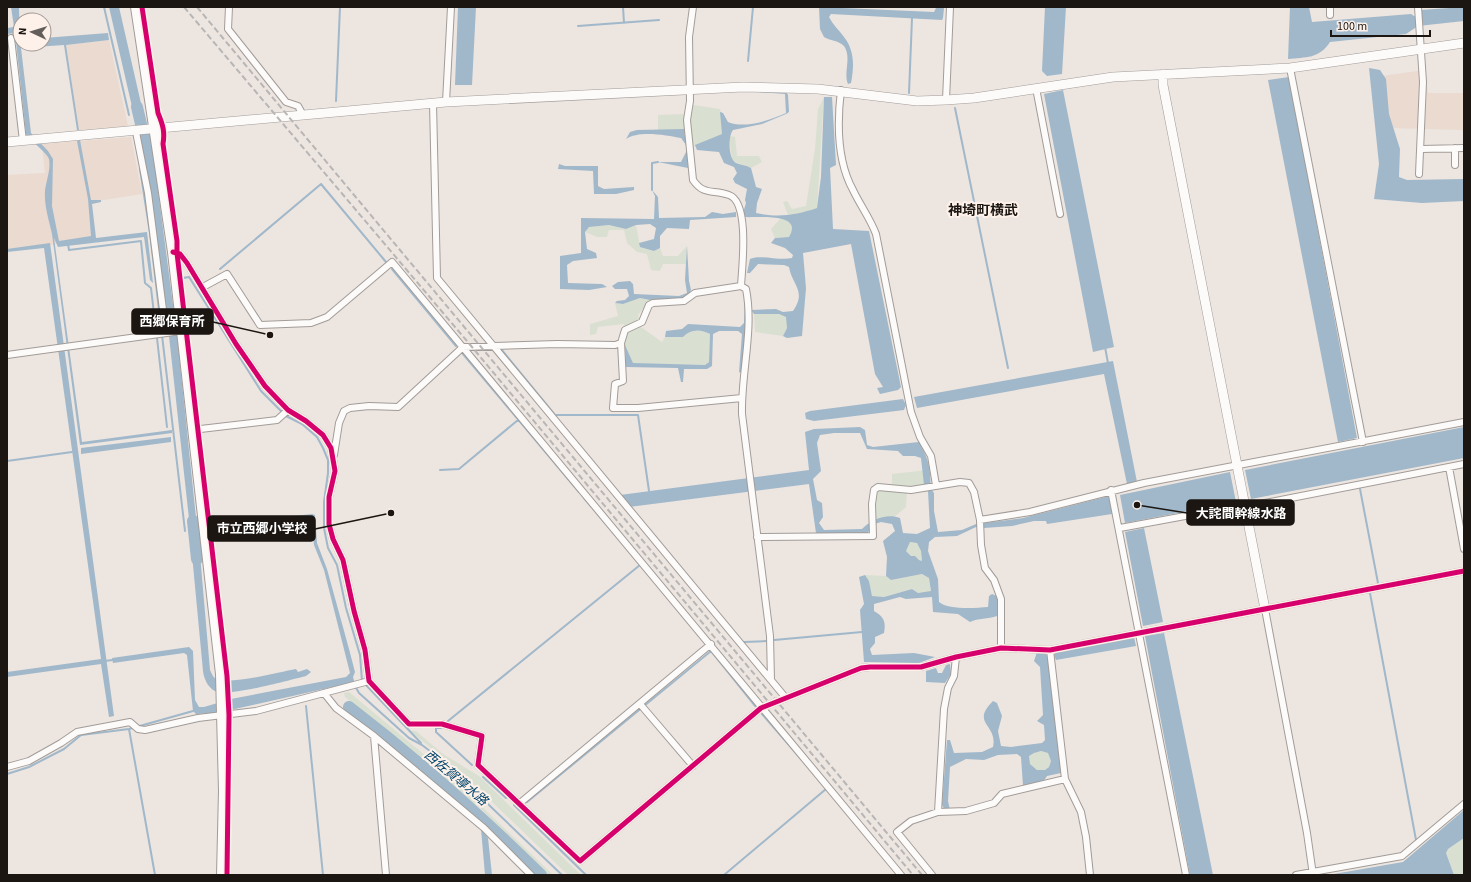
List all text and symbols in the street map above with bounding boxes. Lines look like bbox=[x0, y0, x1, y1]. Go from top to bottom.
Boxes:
north arrow bbox=[12, 12, 52, 52]
scale bar bbox=[1331, 12, 1430, 38]
text: 100 m bbox=[1337, 18, 1367, 35]
text: N bbox=[15, 27, 30, 36]
district label: 神埼町横武 bbox=[948, 201, 1018, 221]
callout: 西郷保育所 bbox=[132, 309, 213, 334]
text: 西郷保育所 bbox=[139, 313, 205, 331]
callout: 大詫間幹線水路 bbox=[1187, 500, 1294, 525]
text: 大詫間幹線水路 bbox=[1195, 505, 1287, 523]
callout: 市立西郷小学校 bbox=[208, 516, 315, 541]
text: 市立西郷小学校 bbox=[216, 520, 308, 538]
water label: 西佐賀導水路 bbox=[420, 746, 492, 811]

